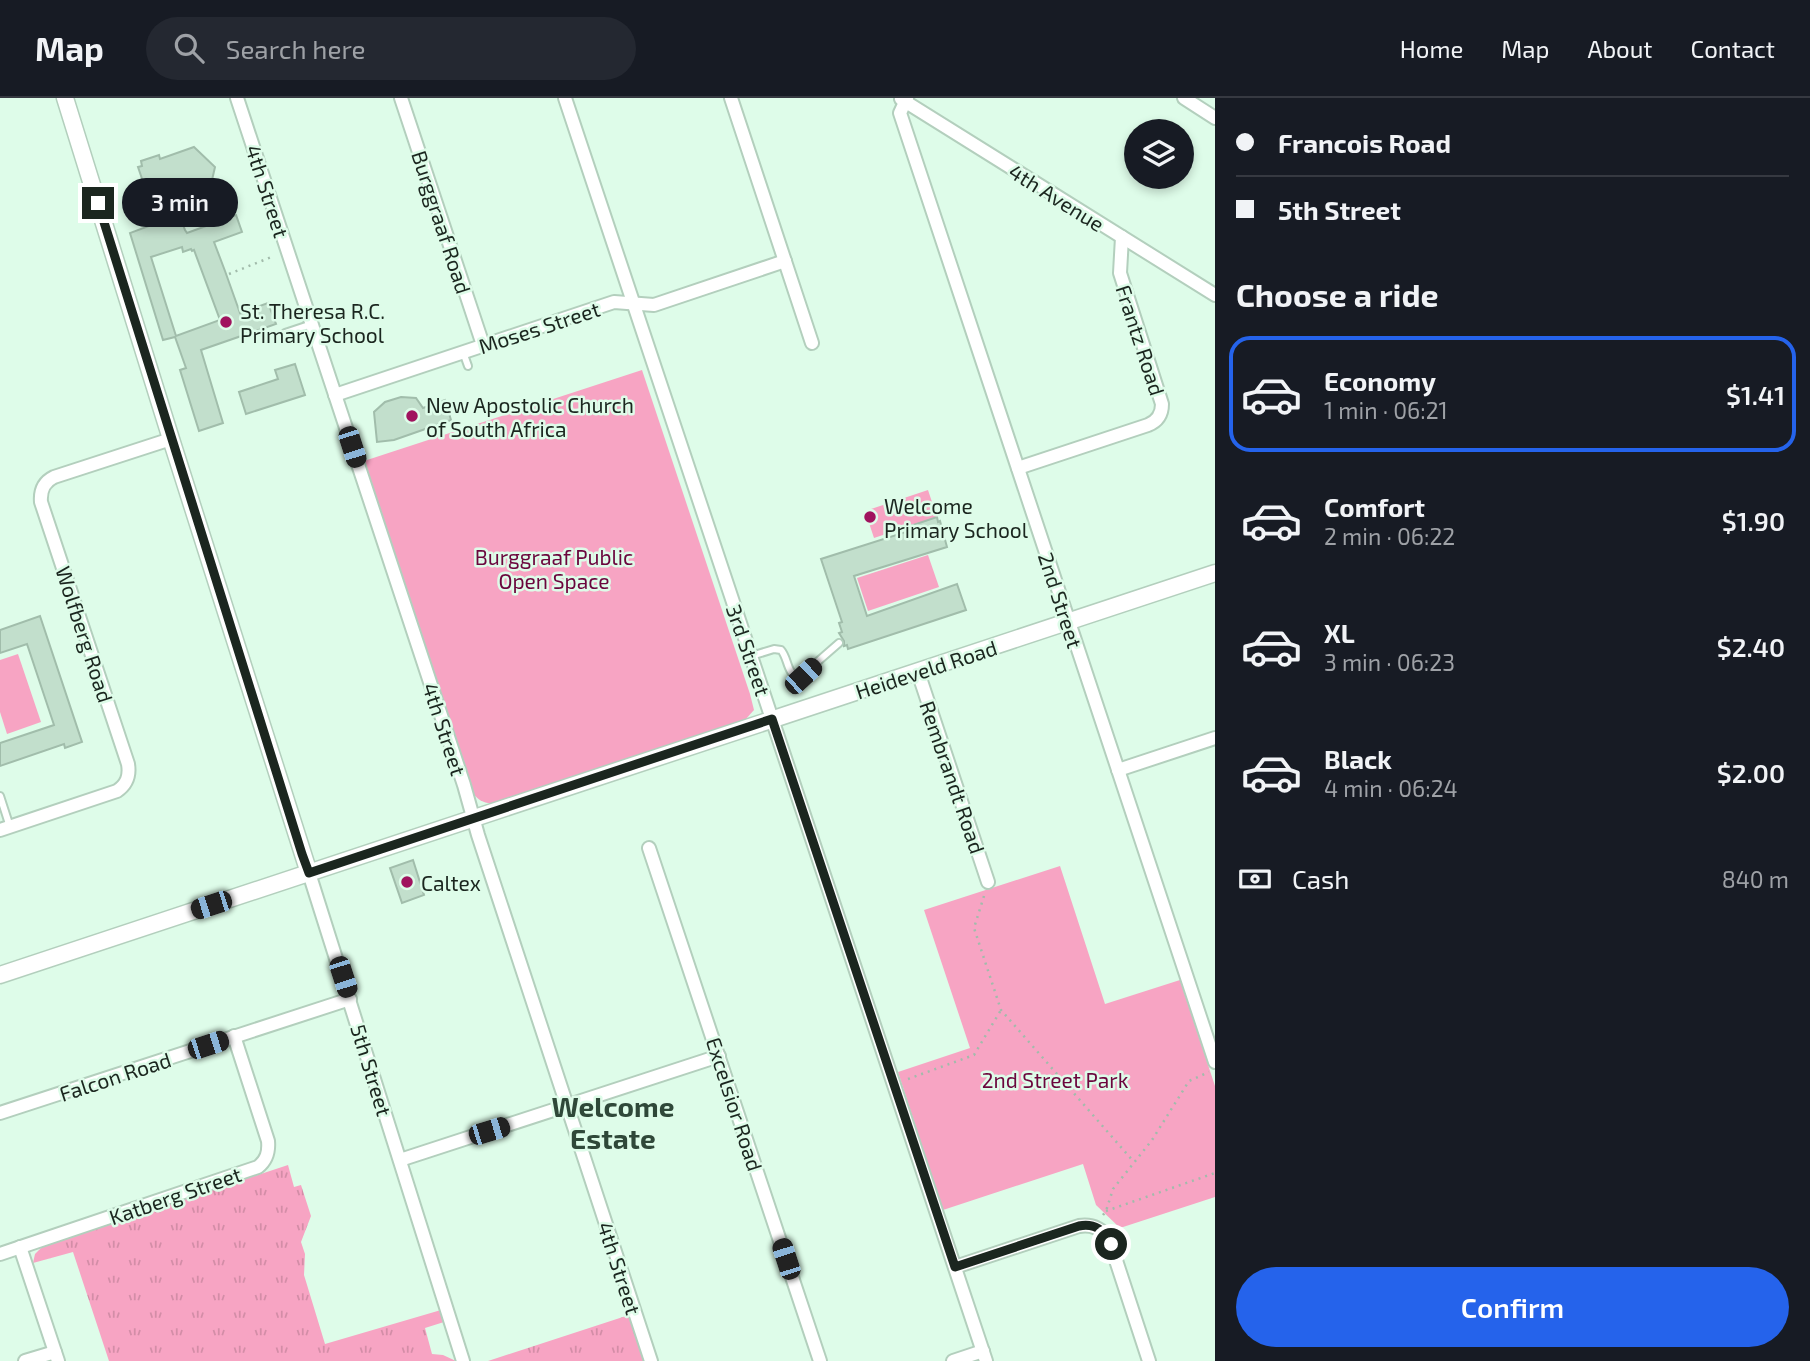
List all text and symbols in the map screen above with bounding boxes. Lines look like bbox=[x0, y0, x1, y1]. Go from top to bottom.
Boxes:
search box bbox=[146, 17, 636, 80]
text: Map bbox=[35, 28, 104, 68]
icon: search bbox=[170, 29, 208, 67]
text: Search here bbox=[226, 33, 365, 64]
text: Home bbox=[1400, 34, 1463, 63]
text: Map bbox=[1501, 34, 1549, 63]
text: About bbox=[1587, 34, 1653, 63]
text: Contact bbox=[1691, 34, 1775, 63]
map controls bbox=[1124, 119, 1194, 189]
button: layers bbox=[1124, 119, 1194, 189]
text: Francois Road bbox=[1278, 127, 1451, 158]
street label: 4th Street bbox=[241, 141, 295, 241]
street label: Burggraaf Road bbox=[407, 147, 477, 297]
street label: 4th Avenue bbox=[1005, 158, 1109, 236]
callout: 3 min bbox=[122, 178, 238, 228]
route end bbox=[82, 187, 114, 219]
text: 3 min bbox=[151, 188, 209, 216]
text: 5th Street bbox=[1278, 194, 1401, 225]
text: Choose a ride bbox=[1236, 275, 1439, 313]
street label: Frantz Road bbox=[1111, 282, 1171, 398]
street label: Moses Street bbox=[475, 296, 603, 358]
place label: St. Theresa R.C. Primary School bbox=[240, 298, 385, 347]
marker: St. Theresa R.C. Primary School bbox=[218, 314, 234, 330]
icon: car bbox=[1240, 363, 1303, 426]
text: Economy bbox=[1324, 365, 1436, 396]
text: $1.41 bbox=[1726, 379, 1785, 410]
place label: New Apostolic Church of South Africa bbox=[426, 392, 634, 441]
text: 1 min · 06:21 bbox=[1324, 396, 1448, 424]
marker: New Apostolic Church of South Africa bbox=[404, 408, 420, 424]
car bbox=[336, 424, 369, 470]
icon: car bbox=[1240, 489, 1303, 552]
text: Comfort bbox=[1324, 491, 1425, 522]
place label: Welcome Primary School bbox=[884, 493, 1029, 542]
text: $1.90 bbox=[1722, 505, 1785, 536]
marker: Welcome Primary School bbox=[862, 509, 878, 525]
text: 2 min · 06:22 bbox=[1324, 522, 1455, 550]
park label: Burggraaf Public Open Space bbox=[475, 544, 633, 593]
street label: 2nd Street bbox=[1034, 549, 1088, 651]
street label: Wolfberg Road bbox=[51, 563, 119, 705]
street label: 3rd Street bbox=[722, 601, 776, 699]
icon: car bbox=[1240, 615, 1303, 678]
text: XL bbox=[1324, 617, 1355, 648]
text: $2.40 bbox=[1717, 631, 1785, 662]
street label: Heideveld Road bbox=[852, 634, 1000, 704]
text: 3 min · 06:23 bbox=[1324, 648, 1455, 676]
car bbox=[781, 654, 826, 698]
street label: 4th Street bbox=[418, 679, 472, 779]
street label: Rembrandt Road bbox=[915, 697, 991, 857]
icon: car bbox=[1240, 741, 1303, 804]
text: Black bbox=[1324, 743, 1392, 774]
text: $2.00 bbox=[1717, 757, 1785, 788]
text: 4 min · 06:24 bbox=[1324, 774, 1458, 802]
icon: cash bbox=[1236, 860, 1274, 898]
text: Cash bbox=[1292, 863, 1349, 894]
text: 840 m bbox=[1722, 865, 1789, 893]
place label: Caltex bbox=[421, 870, 481, 895]
marker: Caltex bbox=[399, 874, 415, 890]
car bbox=[188, 889, 235, 921]
car bbox=[327, 954, 360, 1000]
street label: 5th Street bbox=[346, 1021, 398, 1119]
car bbox=[185, 1029, 232, 1061]
street label: Excelsior Road bbox=[702, 1034, 768, 1174]
street label: Falcon Road bbox=[56, 1046, 174, 1106]
park label: 2nd Street Park bbox=[982, 1067, 1129, 1092]
district label: Welcome Estate bbox=[552, 1089, 674, 1155]
car bbox=[466, 1115, 513, 1147]
street label: Katberg Street bbox=[106, 1161, 244, 1229]
street label: 4th Street bbox=[593, 1218, 647, 1318]
route start bbox=[1095, 1228, 1127, 1260]
car bbox=[770, 1236, 803, 1282]
button: Confirm bbox=[1236, 1267, 1789, 1347]

